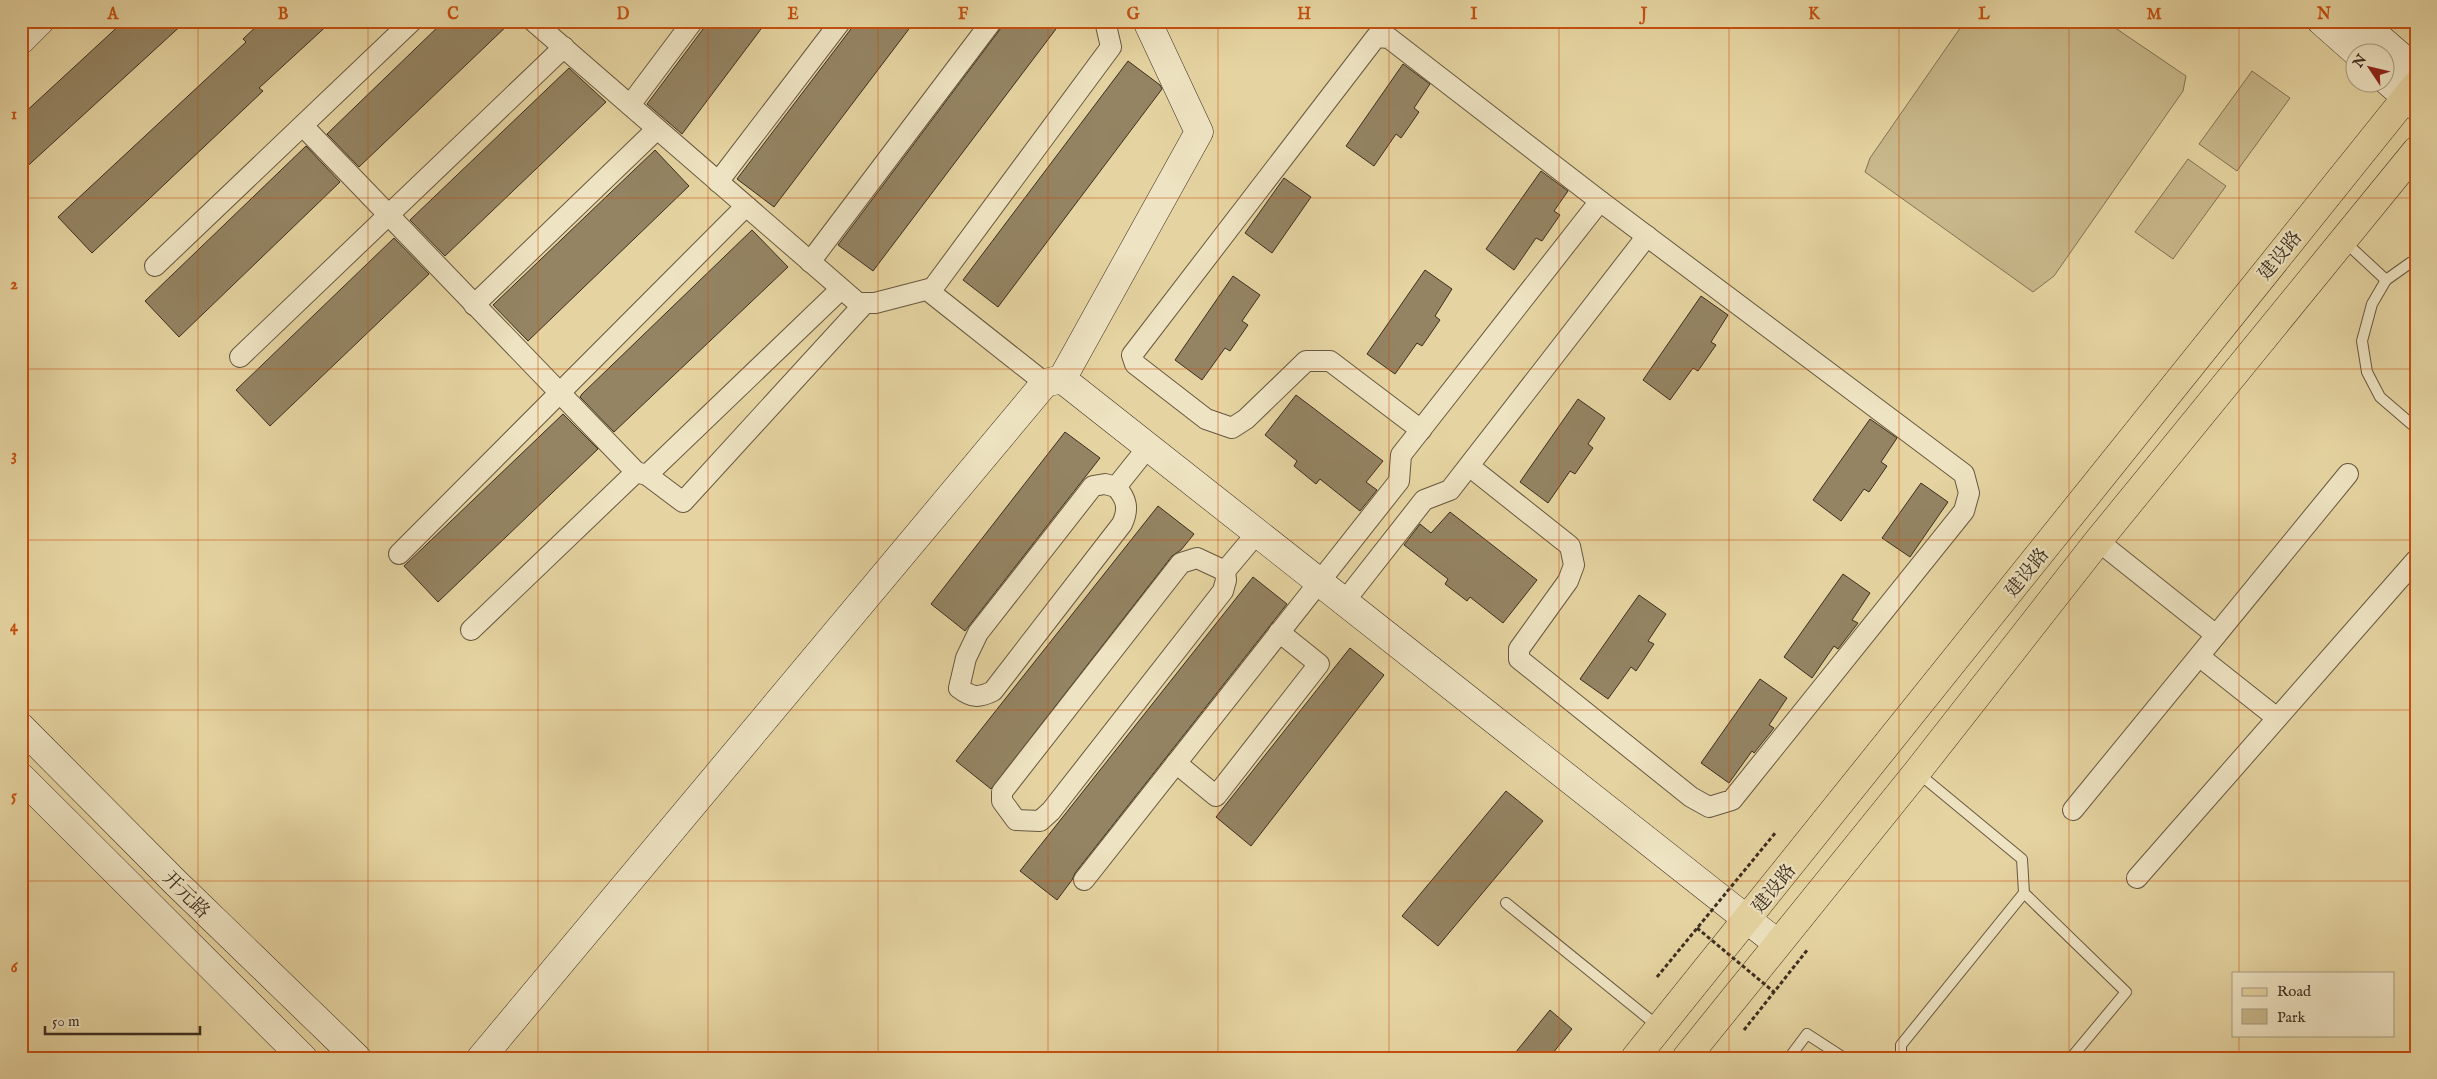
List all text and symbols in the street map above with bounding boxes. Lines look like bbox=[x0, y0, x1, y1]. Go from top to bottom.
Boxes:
text: A bbox=[107, 5, 120, 25]
text: B bbox=[278, 5, 289, 25]
text: C bbox=[447, 5, 459, 25]
text: D bbox=[617, 5, 630, 25]
text: E bbox=[787, 5, 799, 25]
text: F bbox=[958, 5, 969, 25]
text: G bbox=[1127, 5, 1140, 25]
text: H bbox=[1297, 5, 1311, 25]
text: I bbox=[1471, 5, 1478, 25]
text: J bbox=[1639, 5, 1648, 25]
text: K bbox=[1808, 5, 1821, 25]
text: L bbox=[1978, 5, 1990, 25]
text: M bbox=[2146, 5, 2162, 25]
text: N bbox=[2316, 5, 2331, 25]
north arrow bbox=[2344, 42, 2394, 92]
text: N bbox=[2349, 51, 2371, 72]
text: 1 bbox=[11, 105, 17, 125]
street label: 建设路 bbox=[2253, 227, 2308, 286]
text: 2 bbox=[10, 275, 18, 295]
text: 3 bbox=[11, 446, 17, 466]
street label: 建设路 bbox=[2000, 544, 2055, 603]
text: 4 bbox=[10, 617, 19, 637]
text: 5 bbox=[11, 787, 17, 807]
street label: 建设路 bbox=[1747, 860, 1802, 919]
street label: 开元路 bbox=[157, 867, 214, 924]
text: 6 bbox=[11, 958, 19, 978]
legend bbox=[2232, 972, 2394, 1036]
text: Road bbox=[2277, 982, 2312, 1001]
scale bar bbox=[45, 1004, 200, 1036]
text: Park bbox=[2277, 1008, 2307, 1027]
text: 50 m bbox=[52, 1012, 80, 1031]

